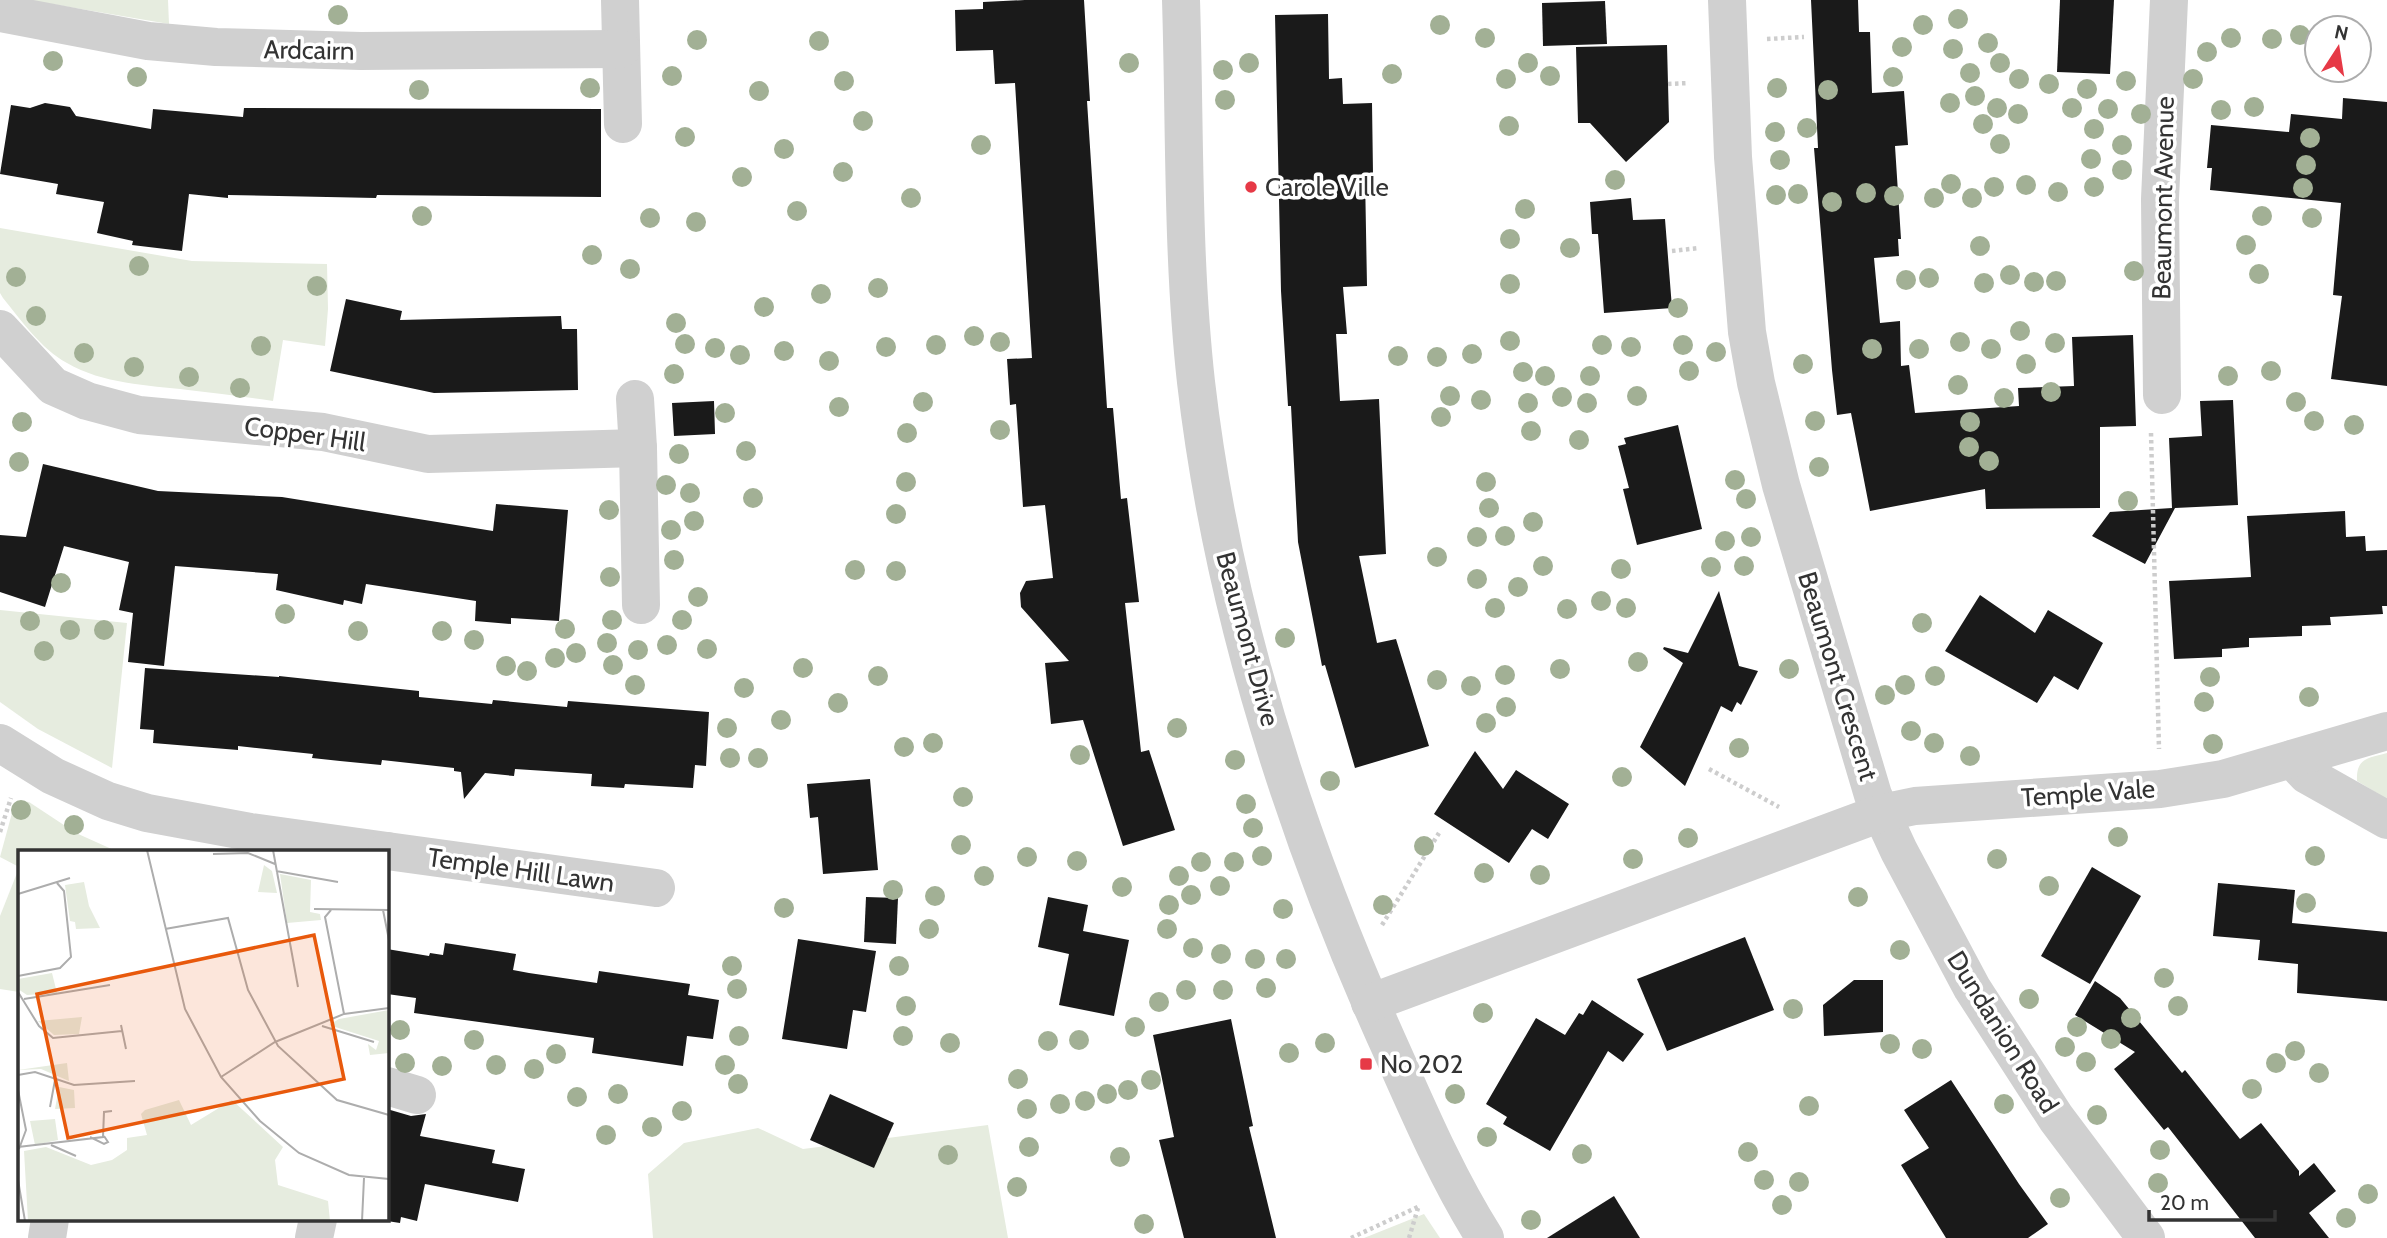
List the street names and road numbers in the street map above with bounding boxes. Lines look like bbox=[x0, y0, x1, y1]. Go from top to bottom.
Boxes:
street label: Ardcairn bbox=[263, 33, 355, 67]
street label: Beaumont Avenue bbox=[2145, 96, 2181, 300]
street label: Copper Hill bbox=[242, 410, 368, 458]
street label: Beaumont Drive bbox=[1209, 548, 1287, 730]
street label: Beaumont Crescent bbox=[1791, 568, 1885, 785]
street label: Temple Vale bbox=[2020, 772, 2156, 814]
street label: Temple Hill Lawn bbox=[426, 841, 616, 899]
street label: Dundanion Road bbox=[1940, 945, 2066, 1119]

